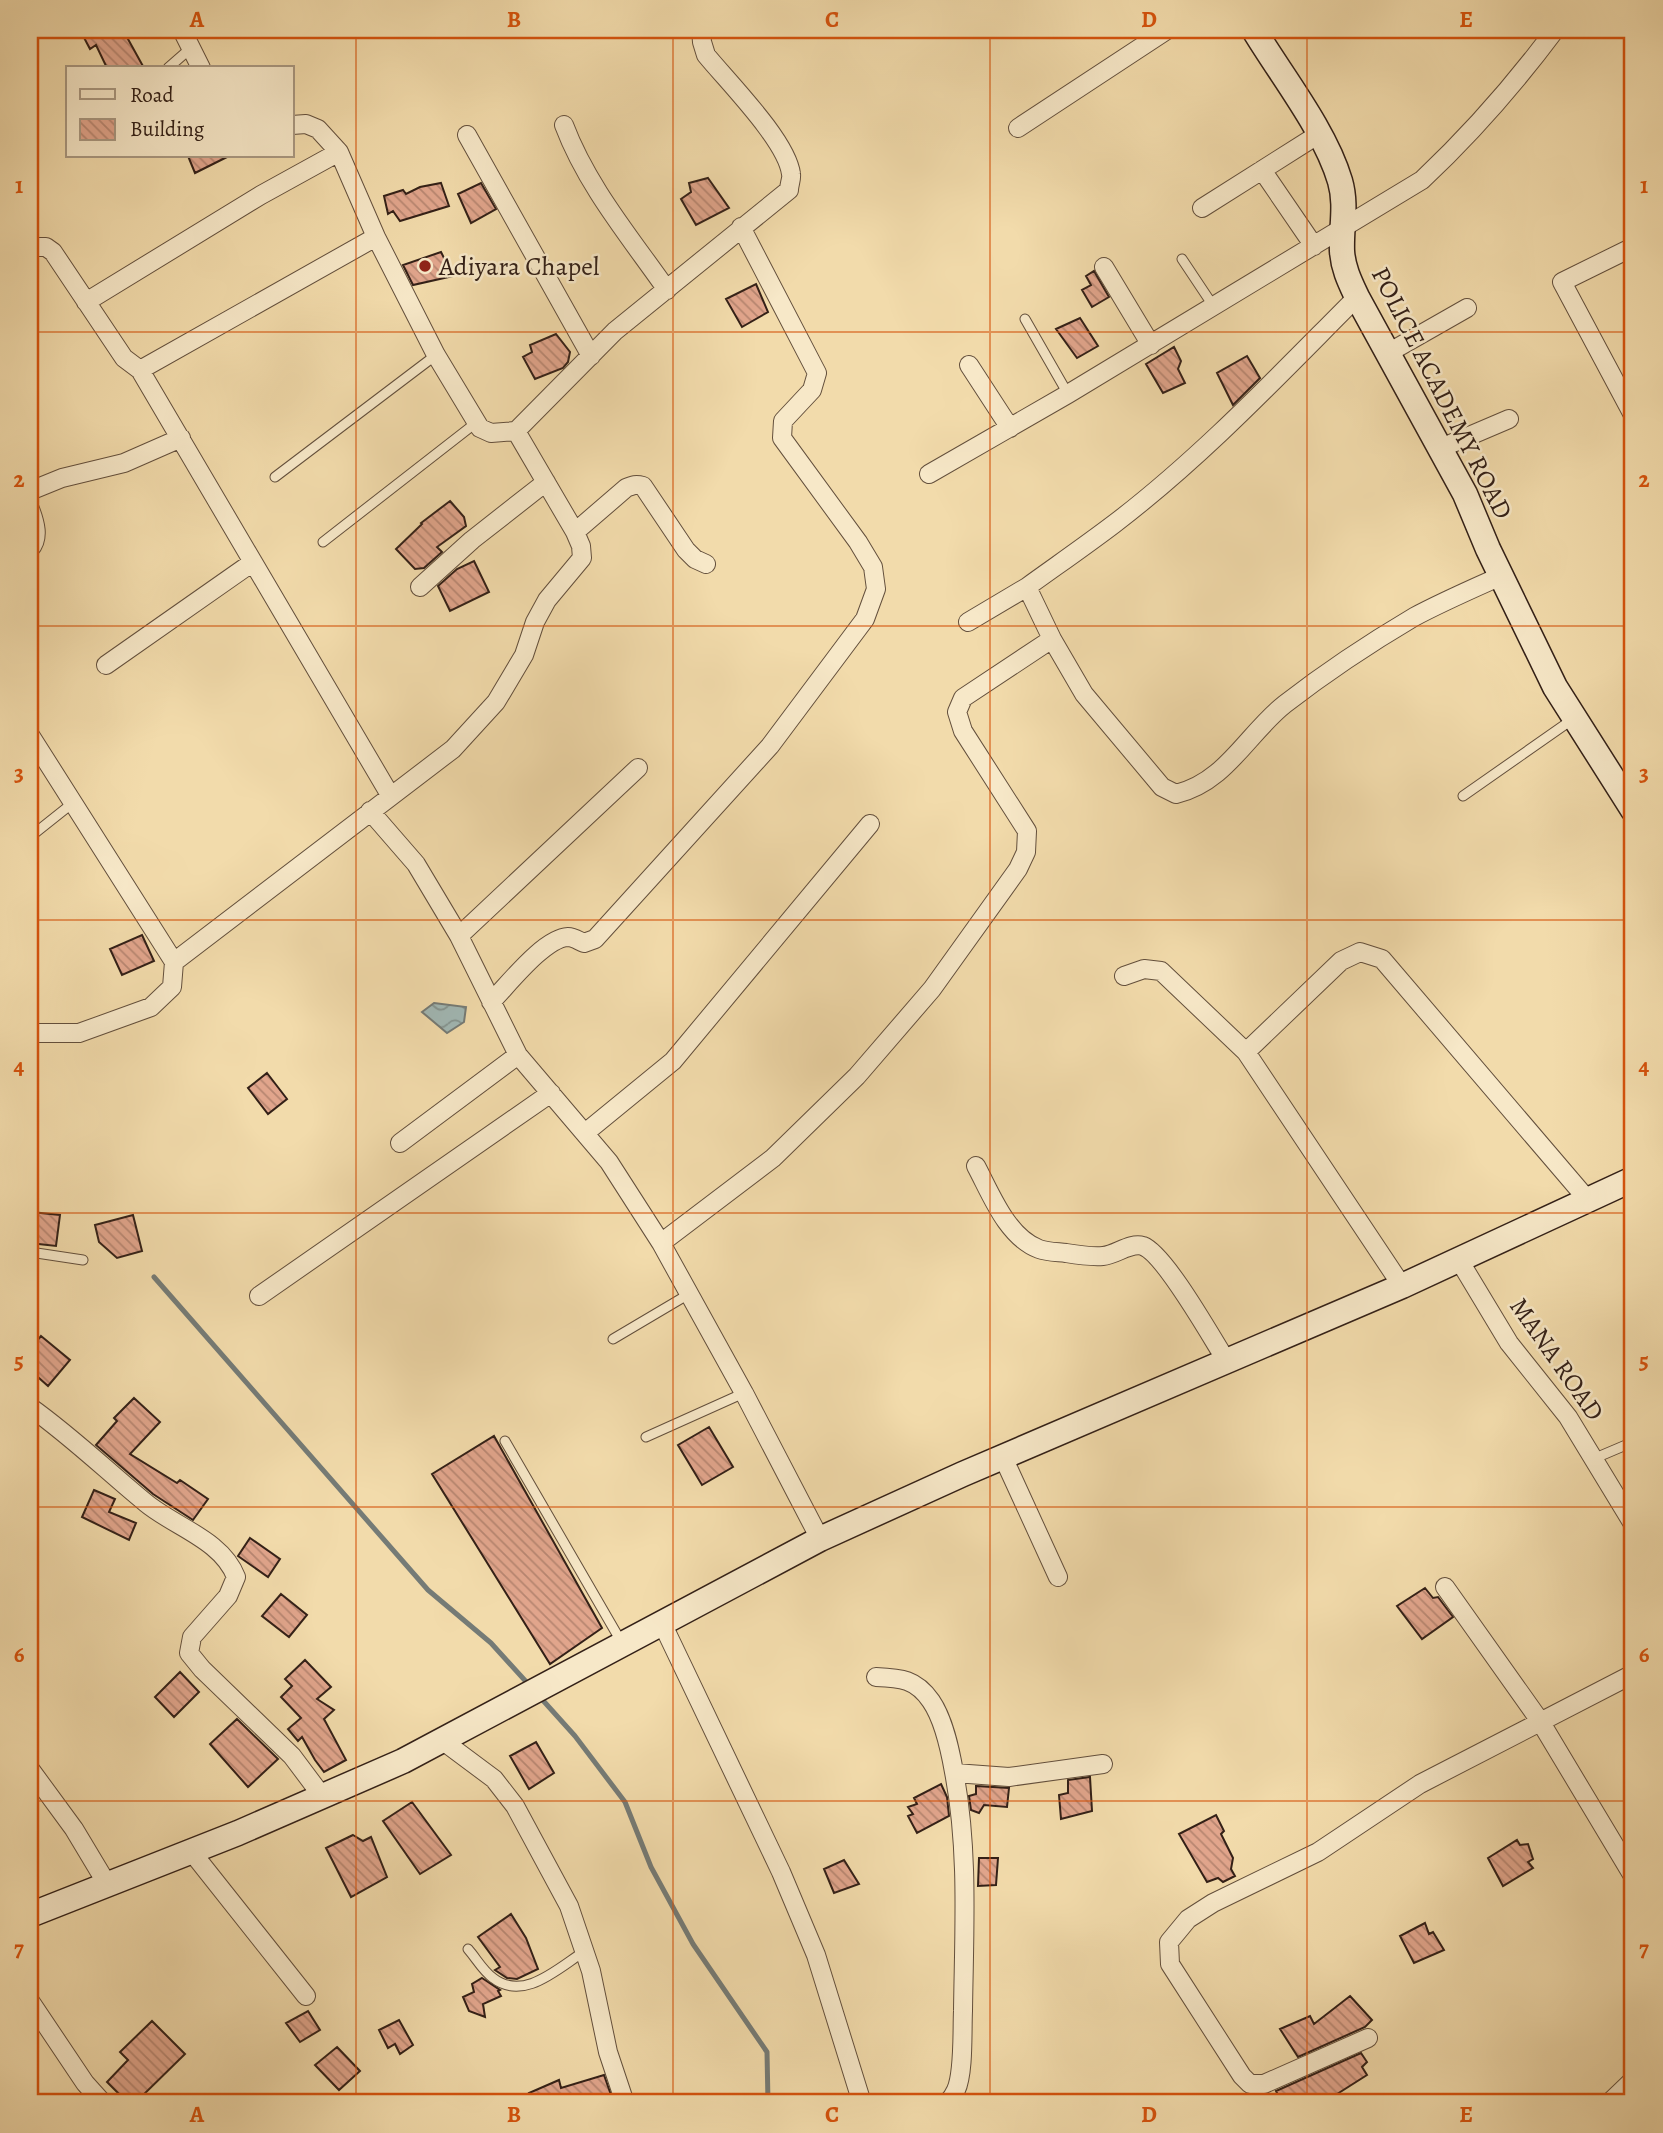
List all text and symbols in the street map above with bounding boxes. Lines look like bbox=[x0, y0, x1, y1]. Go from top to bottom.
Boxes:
text: A bbox=[189, 4, 205, 35]
text: B bbox=[507, 4, 521, 35]
text: C bbox=[825, 4, 839, 35]
text: D bbox=[1141, 4, 1157, 35]
text: E bbox=[1459, 4, 1473, 35]
legend bbox=[66, 66, 294, 158]
text: Road bbox=[130, 81, 174, 109]
text: Building bbox=[130, 115, 205, 143]
text: 1 bbox=[15, 170, 23, 201]
text: 1 bbox=[1640, 170, 1648, 201]
place label: Adiyara Chapel bbox=[438, 249, 599, 284]
marker: Adiyara Chapel bbox=[417, 258, 433, 274]
street label: POLICE ACADEMY ROAD bbox=[1363, 261, 1521, 525]
text: 2 bbox=[13, 464, 25, 495]
text: 2 bbox=[1638, 464, 1650, 495]
text: 3 bbox=[14, 758, 24, 789]
text: 3 bbox=[1639, 758, 1649, 789]
text: 4 bbox=[14, 1051, 25, 1082]
text: 4 bbox=[1639, 1051, 1650, 1082]
street label: MANA ROAD bbox=[1502, 1290, 1612, 1428]
text: 5 bbox=[14, 1345, 24, 1376]
text: 5 bbox=[1639, 1345, 1649, 1376]
text: 6 bbox=[14, 1639, 25, 1670]
text: 6 bbox=[1639, 1639, 1650, 1670]
text: 7 bbox=[14, 1933, 24, 1964]
text: 7 bbox=[1639, 1933, 1649, 1964]
text: A bbox=[189, 2099, 205, 2130]
text: B bbox=[507, 2099, 521, 2130]
text: C bbox=[825, 2099, 839, 2130]
text: D bbox=[1141, 2099, 1157, 2130]
text: E bbox=[1459, 2099, 1473, 2130]

